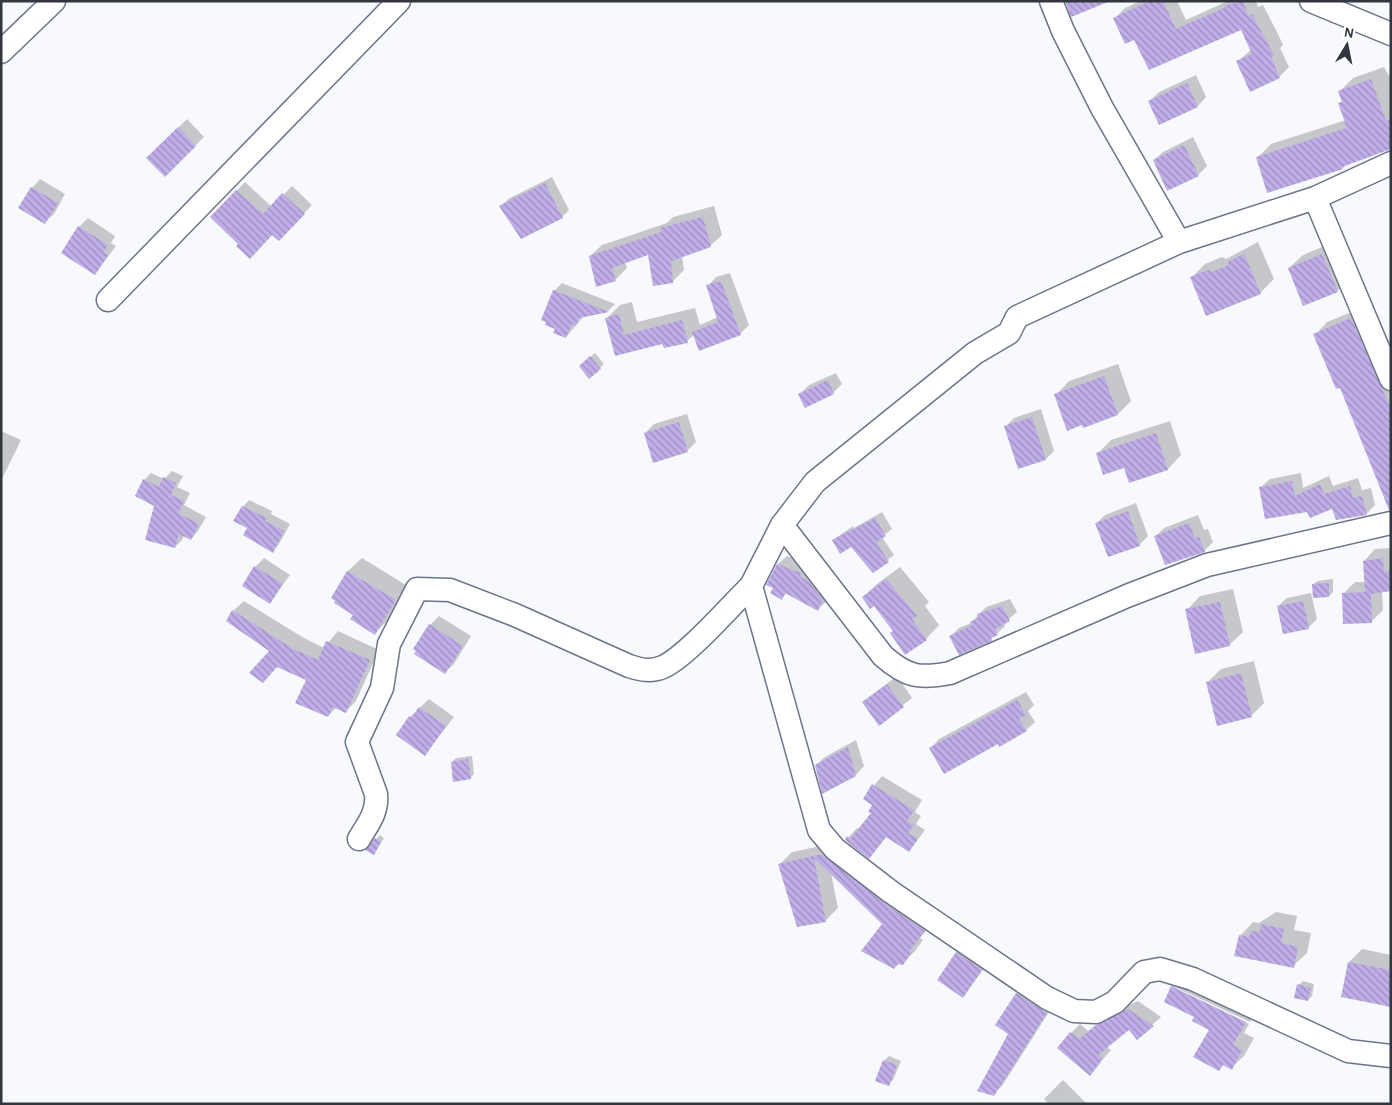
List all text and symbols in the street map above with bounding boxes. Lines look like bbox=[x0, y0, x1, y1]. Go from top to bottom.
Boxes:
north arrow bbox=[1322, 20, 1372, 70]
text: N bbox=[1343, 25, 1355, 41]

